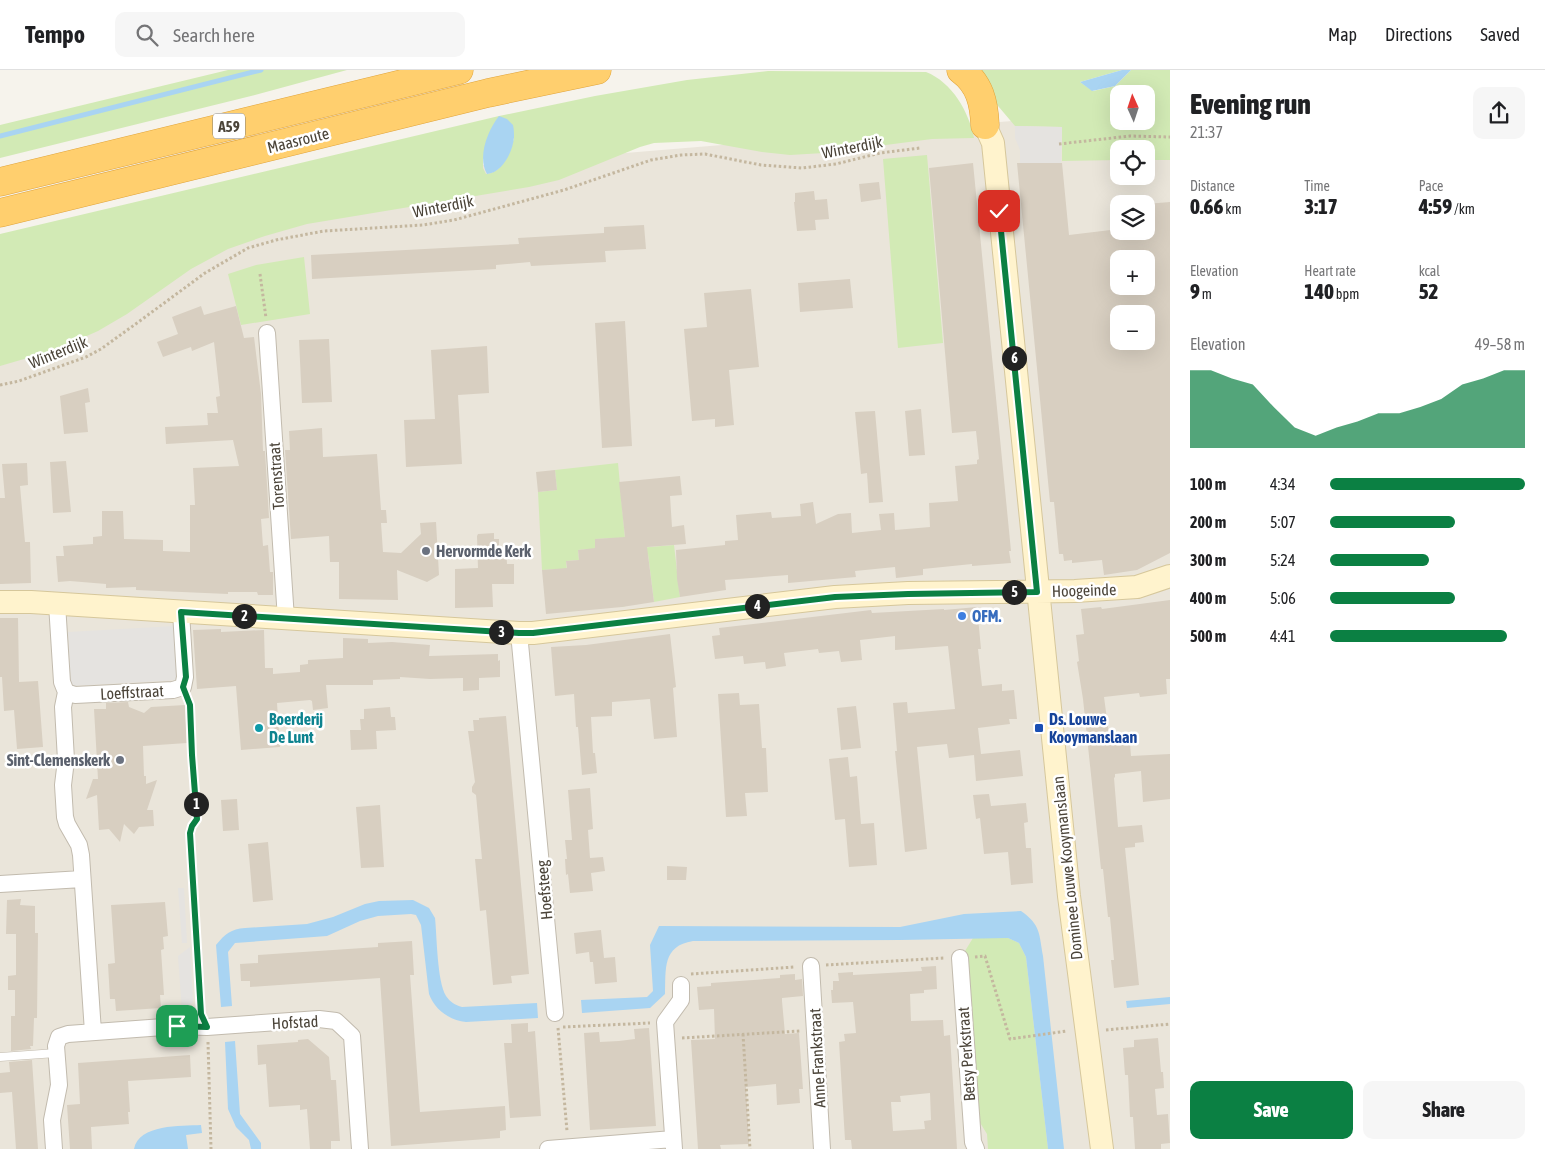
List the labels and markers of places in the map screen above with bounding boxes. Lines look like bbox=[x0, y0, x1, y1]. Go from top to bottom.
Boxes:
pin bbox=[978, 190, 1020, 232]
pin: 6 bbox=[1002, 346, 1026, 370]
place label: Hervormde Kerk bbox=[436, 542, 532, 560]
marker: Hervormde Kerk bbox=[420, 545, 432, 557]
pin: 5 bbox=[1002, 580, 1026, 604]
pin: 4 bbox=[744, 594, 770, 618]
pin: 2 bbox=[232, 604, 256, 628]
place label: OFM. bbox=[972, 607, 1002, 625]
marker: OFM. bbox=[956, 610, 968, 622]
pin: 3 bbox=[488, 620, 514, 644]
place label: Boerderij De Lunt bbox=[269, 710, 323, 746]
place label: Ds. Louwe Kooymanslaan bbox=[1049, 710, 1137, 746]
marker: Boerderij De Lunt bbox=[253, 722, 265, 734]
marker: Ds. Louwe Kooymanslaan bbox=[1033, 722, 1045, 734]
place label: Sint-Clemenskerk bbox=[7, 751, 111, 769]
marker: Sint-Clemenskerk bbox=[114, 754, 126, 766]
pin: 1 bbox=[184, 792, 208, 816]
pin bbox=[156, 1005, 198, 1047]

